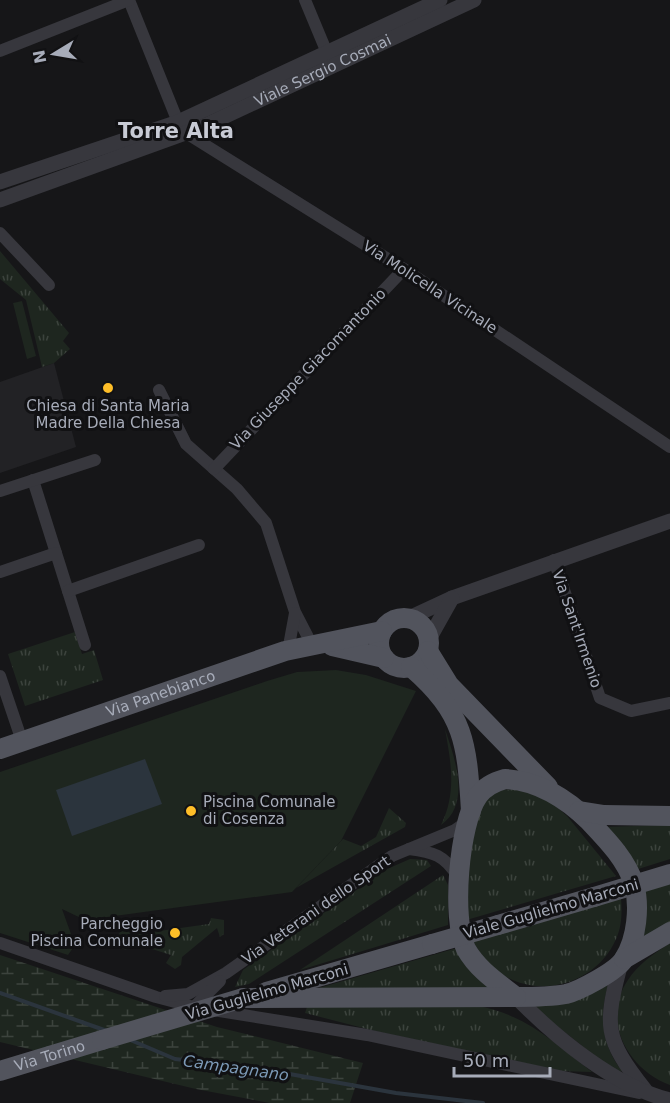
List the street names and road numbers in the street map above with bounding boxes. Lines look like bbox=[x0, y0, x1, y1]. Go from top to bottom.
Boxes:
street label: Viale Sergio Cosmai bbox=[251, 31, 394, 110]
street label: Via Molicella Vicinale bbox=[359, 237, 501, 337]
street label: Via Giuseppe Giacomantonio bbox=[226, 285, 390, 453]
street label: Via Sant'Irmenio bbox=[548, 568, 606, 690]
street label: Via Panebianco bbox=[104, 667, 218, 721]
street label: Via Veterani dello Sport bbox=[239, 852, 394, 968]
street label: Viale Guglielmo Marconi bbox=[461, 875, 641, 943]
street label: Via Guglielmo Marconi bbox=[184, 960, 350, 1024]
street label: Via Torino bbox=[12, 1037, 87, 1075]

